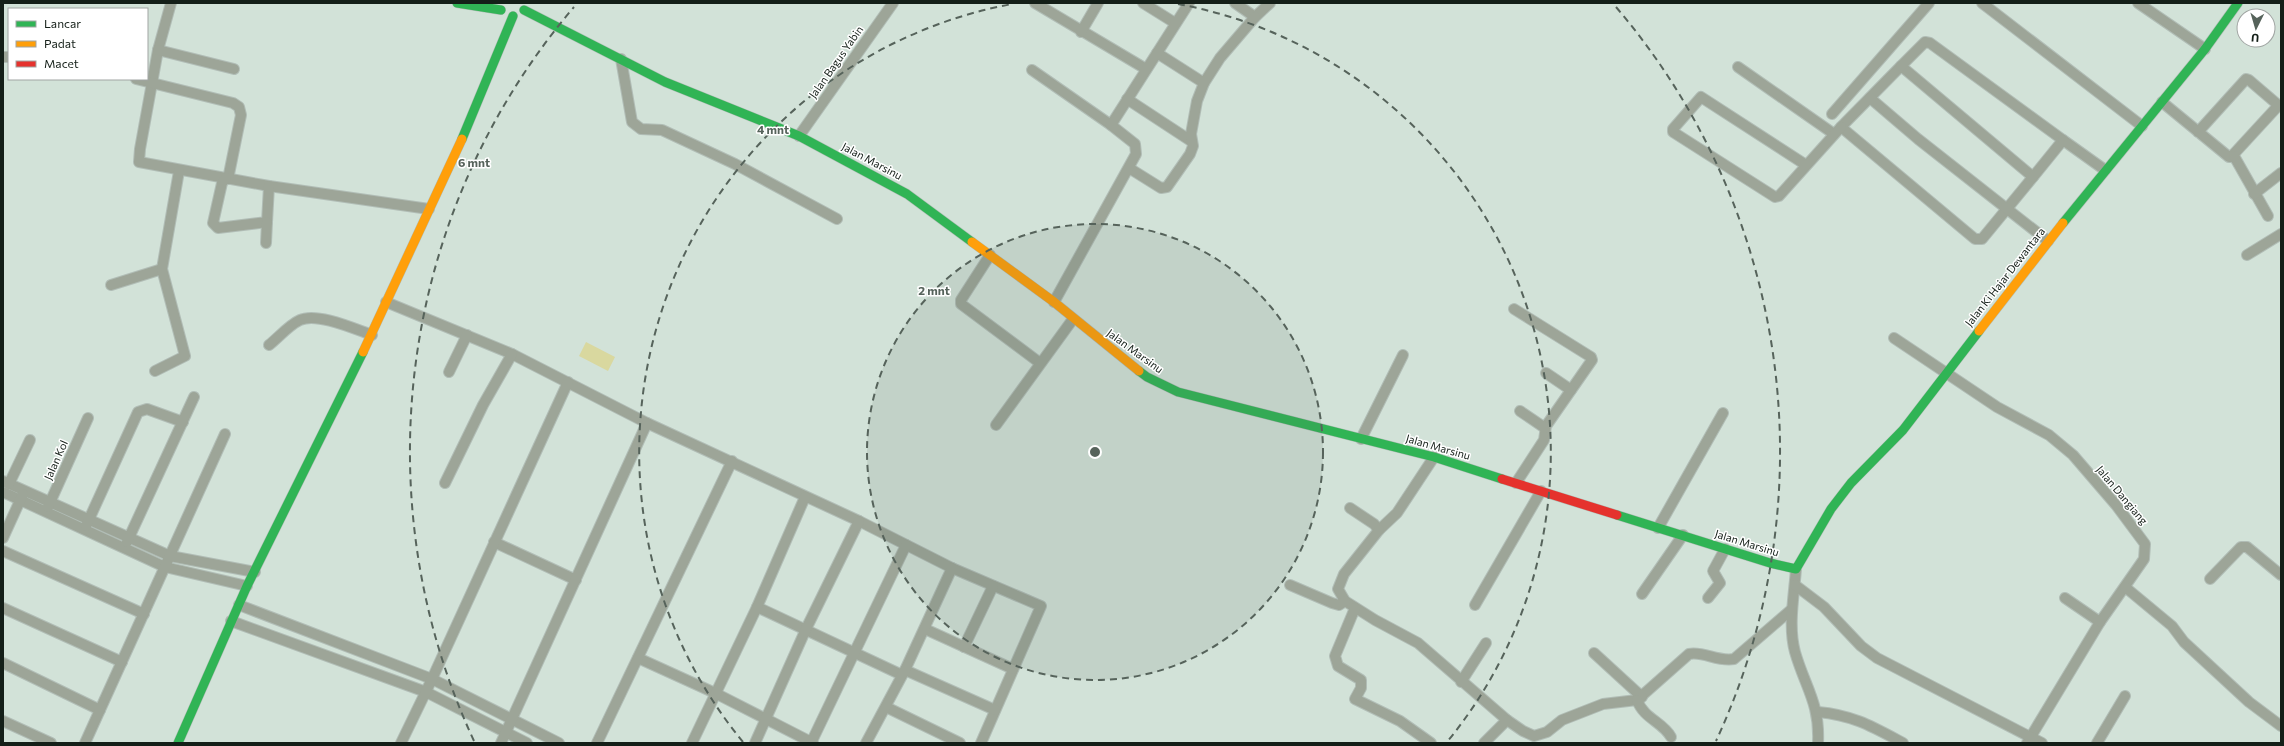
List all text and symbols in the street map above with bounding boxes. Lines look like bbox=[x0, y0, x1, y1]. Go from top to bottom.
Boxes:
legend bbox=[8, 8, 148, 80]
north arrow bbox=[2236, 8, 2276, 48]
text: Lancar bbox=[44, 16, 81, 30]
street label: Jalan Bagus Yabin bbox=[806, 23, 866, 101]
text: U bbox=[2251, 32, 2260, 45]
text: Padat bbox=[44, 36, 76, 50]
text: Macet bbox=[44, 56, 79, 70]
text: 4 mnt bbox=[757, 122, 789, 136]
street label: Jalan Marsinu bbox=[839, 139, 905, 183]
text: 6 mnt bbox=[458, 155, 490, 169]
street label: Jalan Ki Hajar Dewantara bbox=[1962, 225, 2048, 329]
text: 2 mnt bbox=[918, 283, 950, 297]
street label: Jalan Marsinu bbox=[1104, 326, 1166, 376]
street label: Jalan Marsinu bbox=[1404, 431, 1472, 463]
street label: Jalan Kol bbox=[41, 438, 71, 482]
centre of rings bbox=[1088, 445, 1102, 459]
street label: Jalan Dangiang bbox=[2093, 463, 2151, 527]
street label: Jalan Marsinu bbox=[1713, 527, 1781, 559]

